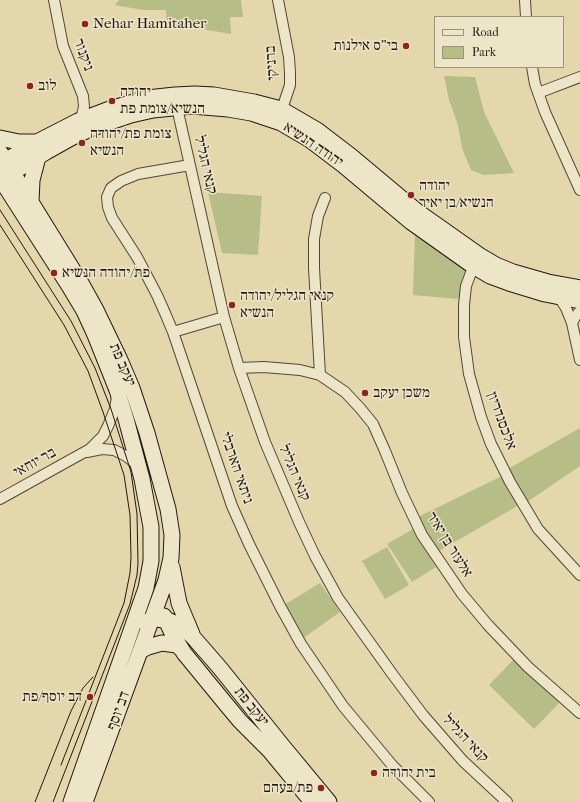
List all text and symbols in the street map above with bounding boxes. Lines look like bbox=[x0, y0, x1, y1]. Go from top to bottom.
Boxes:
place label: Nehar Hamitaher bbox=[93, 15, 206, 33]
legend bbox=[434, 16, 564, 68]
marker: Nehar Hamitaher bbox=[80, 19, 90, 29]
text: Road bbox=[472, 25, 499, 39]
street label: ניקנור bbox=[69, 36, 97, 74]
place label: בי"ס אילנות bbox=[333, 37, 398, 55]
marker: בי"ס אילנות bbox=[401, 41, 411, 51]
street label: ברניקי bbox=[262, 45, 282, 81]
text: Park bbox=[472, 45, 496, 59]
place label: לוב bbox=[38, 77, 57, 95]
marker: לוב bbox=[25, 81, 35, 91]
place label: יהודה הנשיא/צומת פת bbox=[120, 83, 205, 118]
marker: יהודה הנשיא/צומת פת bbox=[107, 96, 117, 106]
street label: יהודה הנשיא bbox=[280, 118, 346, 172]
place label: צומת פת/יהודה הנשיא bbox=[90, 125, 172, 160]
street label: קנאי הגליל bbox=[190, 134, 220, 196]
marker: צומת פת/יהודה הנשיא bbox=[77, 138, 87, 148]
place label: יהודה הנשיא/בן יאיר bbox=[419, 177, 494, 212]
marker: יהודה הנשיא/בן יאיר bbox=[406, 190, 416, 200]
place label: פת/יהודה הנשיא bbox=[62, 264, 150, 282]
marker: פת/יהודה הנשיא bbox=[49, 268, 59, 278]
place label: קנאי הגליל/יהודה הנשיא bbox=[240, 287, 334, 322]
marker: קנאי הגליל/יהודה הנשיא bbox=[227, 300, 237, 310]
street label: יעקב פת bbox=[105, 341, 139, 389]
place label: משכן יעקב bbox=[373, 384, 430, 402]
marker: משכן יעקב bbox=[360, 388, 370, 398]
street label: אלכסנדריון bbox=[482, 390, 520, 452]
street label: ניתאי הארבלי bbox=[215, 430, 257, 506]
street label: קנאי הגליל bbox=[274, 442, 314, 504]
street label: בר יוחאי bbox=[11, 444, 59, 482]
street label: אלעזר בן יאיר bbox=[422, 509, 476, 581]
street label: יעקב פת bbox=[230, 684, 272, 730]
place label: דב יוסף/פת bbox=[22, 688, 82, 706]
street label: דב יוסף bbox=[104, 689, 134, 733]
marker: דב יוסף/פת bbox=[85, 692, 95, 702]
street label: קנאי הגליל bbox=[438, 711, 492, 767]
place label: בית יהודה bbox=[382, 764, 436, 782]
marker: בית יהודה bbox=[369, 768, 379, 778]
place label: פת/בעהם bbox=[263, 779, 313, 797]
marker: פת/בעהם bbox=[316, 783, 326, 793]

